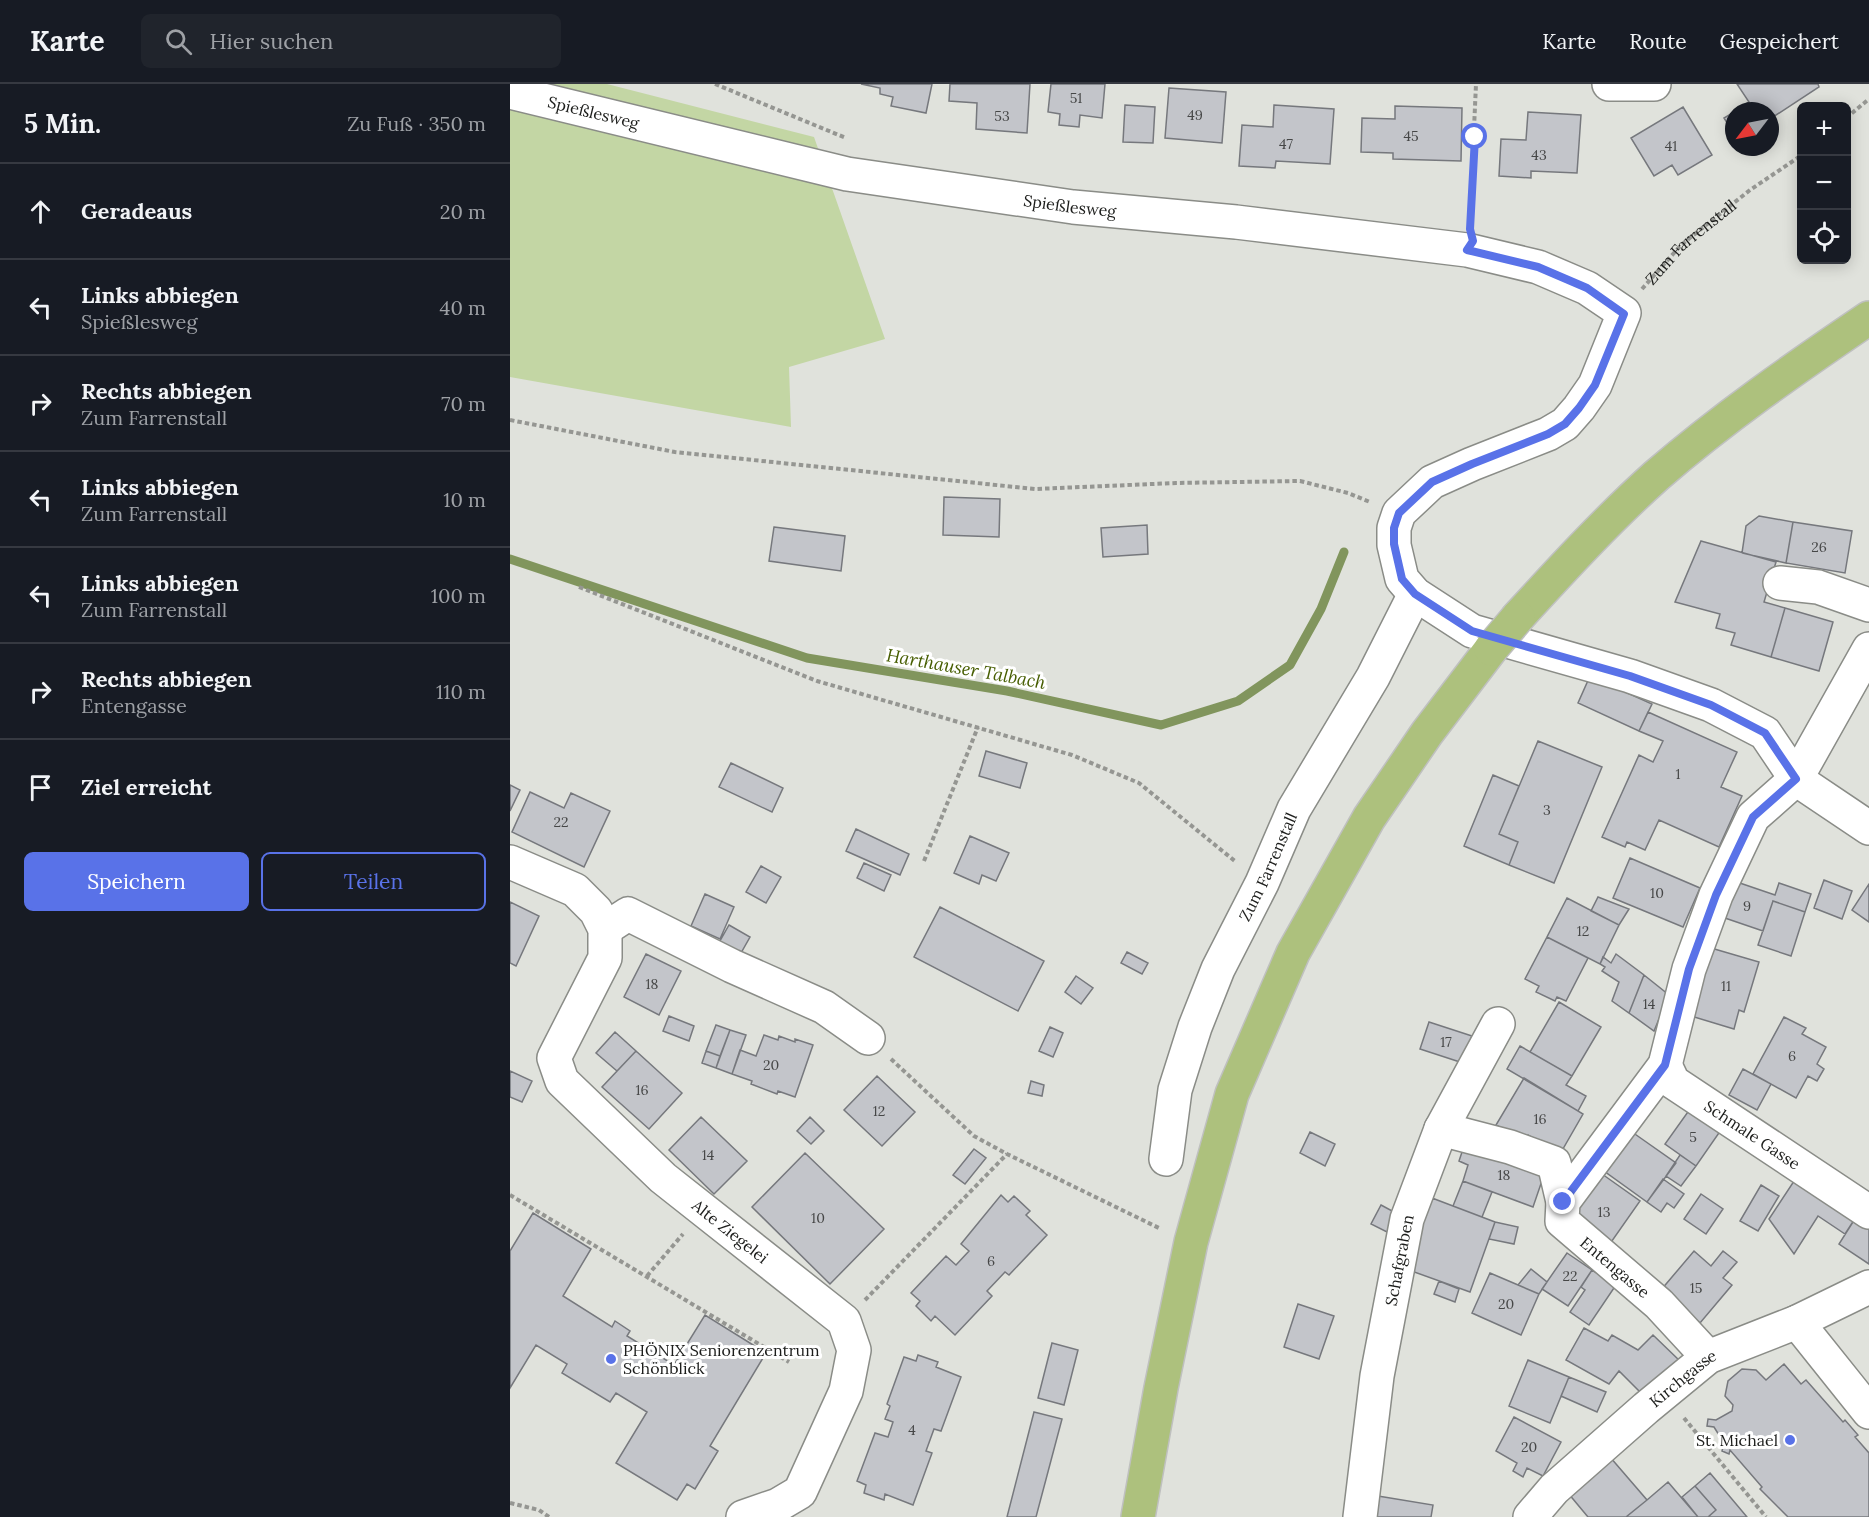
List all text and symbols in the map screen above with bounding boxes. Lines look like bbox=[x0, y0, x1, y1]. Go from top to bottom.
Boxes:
search box bbox=[141, 14, 561, 68]
text: Karte bbox=[30, 23, 105, 59]
icon: search bbox=[162, 25, 195, 58]
text: Hier suchen bbox=[210, 27, 333, 55]
text: Karte bbox=[1542, 28, 1596, 55]
text: Route bbox=[1629, 28, 1687, 55]
text: Gespeichert bbox=[1720, 28, 1839, 55]
house number: 51 bbox=[1070, 89, 1082, 107]
street label: Spießlesweg bbox=[546, 92, 642, 133]
north arrow bbox=[1725, 102, 1779, 156]
map controls bbox=[1797, 102, 1851, 264]
button: + bbox=[1797, 102, 1851, 156]
house number: 49 bbox=[1187, 106, 1203, 124]
text: 5 Min. bbox=[24, 107, 101, 140]
house number: 53 bbox=[994, 107, 1010, 125]
text: Zu Fuß · 350 m bbox=[347, 111, 486, 136]
route start bbox=[1461, 123, 1487, 149]
house number: 45 bbox=[1403, 127, 1419, 145]
house number: 47 bbox=[1279, 135, 1294, 153]
house number: 41 bbox=[1665, 137, 1677, 155]
house number: 43 bbox=[1531, 146, 1547, 164]
button: − bbox=[1797, 156, 1851, 210]
street label: Spießlesweg bbox=[1022, 190, 1118, 221]
icon: ahead bbox=[24, 195, 57, 228]
street label: Zum Farrenstall bbox=[1641, 195, 1740, 289]
text: Geradeaus bbox=[81, 197, 192, 225]
text: 20 m bbox=[440, 199, 486, 224]
button: locate bbox=[1797, 210, 1851, 264]
text: Links abbiegen bbox=[81, 281, 239, 309]
icon: left bbox=[24, 291, 57, 324]
text: 40 m bbox=[440, 295, 486, 320]
text: Spießlesweg bbox=[81, 309, 197, 334]
text: Rechts abbiegen bbox=[81, 377, 252, 405]
icon: right bbox=[24, 387, 57, 420]
text: 70 m bbox=[441, 391, 486, 416]
text: Zum Farrenstall bbox=[81, 405, 227, 430]
text: Links abbiegen bbox=[81, 473, 239, 501]
icon: left bbox=[24, 483, 57, 516]
text: 10 m bbox=[443, 487, 486, 512]
text: Zum Farrenstall bbox=[81, 501, 227, 526]
house number: 26 bbox=[1811, 538, 1827, 556]
text: Links abbiegen bbox=[81, 569, 239, 597]
icon: left bbox=[24, 579, 57, 612]
text: 100 m bbox=[431, 583, 486, 608]
text: Zum Farrenstall bbox=[81, 597, 227, 622]
water label: Harthauser Talbach bbox=[885, 643, 1048, 694]
text: Rechts abbiegen bbox=[81, 665, 252, 693]
icon: right bbox=[24, 675, 57, 708]
text: 110 m bbox=[436, 679, 486, 704]
text: Entengasse bbox=[81, 693, 187, 718]
house number: 1 bbox=[1675, 765, 1681, 783]
icon: arrive bbox=[24, 771, 57, 804]
text: Ziel erreicht bbox=[81, 773, 212, 801]
house number: 3 bbox=[1543, 801, 1551, 819]
street label: Zum Farrenstall bbox=[1234, 809, 1301, 924]
house number: 22 bbox=[553, 813, 569, 831]
button: Speichern bbox=[24, 852, 249, 911]
button: Teilen bbox=[261, 852, 486, 911]
house number: 10 bbox=[1650, 884, 1664, 902]
house number: 9 bbox=[1743, 897, 1751, 915]
house number: 12 bbox=[1577, 922, 1589, 940]
house number: 18 bbox=[646, 975, 659, 993]
house number: 11 bbox=[1721, 977, 1731, 995]
house number: 14 bbox=[1643, 995, 1656, 1013]
house number: 17 bbox=[1440, 1033, 1452, 1051]
house number: 6 bbox=[1788, 1047, 1796, 1065]
house number: 20 bbox=[763, 1056, 779, 1074]
house number: 16 bbox=[635, 1081, 649, 1099]
street label: Schmale Gasse bbox=[1701, 1096, 1804, 1174]
house number: 12 bbox=[873, 1102, 885, 1120]
house number: 16 bbox=[1533, 1110, 1547, 1128]
house number: 5 bbox=[1689, 1128, 1697, 1146]
house number: 14 bbox=[702, 1146, 715, 1164]
house number: 18 bbox=[1498, 1166, 1511, 1184]
route end bbox=[1549, 1188, 1575, 1214]
street label: Alte Ziegelei bbox=[687, 1194, 772, 1267]
house number: 13 bbox=[1598, 1203, 1611, 1221]
house number: 10 bbox=[811, 1209, 825, 1227]
street label: Schafgraben bbox=[1381, 1213, 1418, 1307]
street label: Entengasse bbox=[1576, 1232, 1654, 1302]
house number: 6 bbox=[987, 1252, 995, 1270]
house number: 22 bbox=[1562, 1267, 1578, 1285]
house number: 15 bbox=[1690, 1279, 1702, 1297]
house number: 20 bbox=[1498, 1295, 1514, 1313]
place label: PHÖNIX Seniorenzentrum Schönblick bbox=[623, 1340, 819, 1378]
street label: Kirchgasse bbox=[1645, 1345, 1719, 1411]
marker: PHÖNIX Seniorenzentrum Schönblick bbox=[604, 1352, 618, 1366]
house number: 4 bbox=[908, 1421, 916, 1439]
place label: St. Michael bbox=[1696, 1430, 1778, 1450]
marker: St. Michael bbox=[1783, 1433, 1797, 1447]
house number: 20 bbox=[1521, 1438, 1537, 1456]

